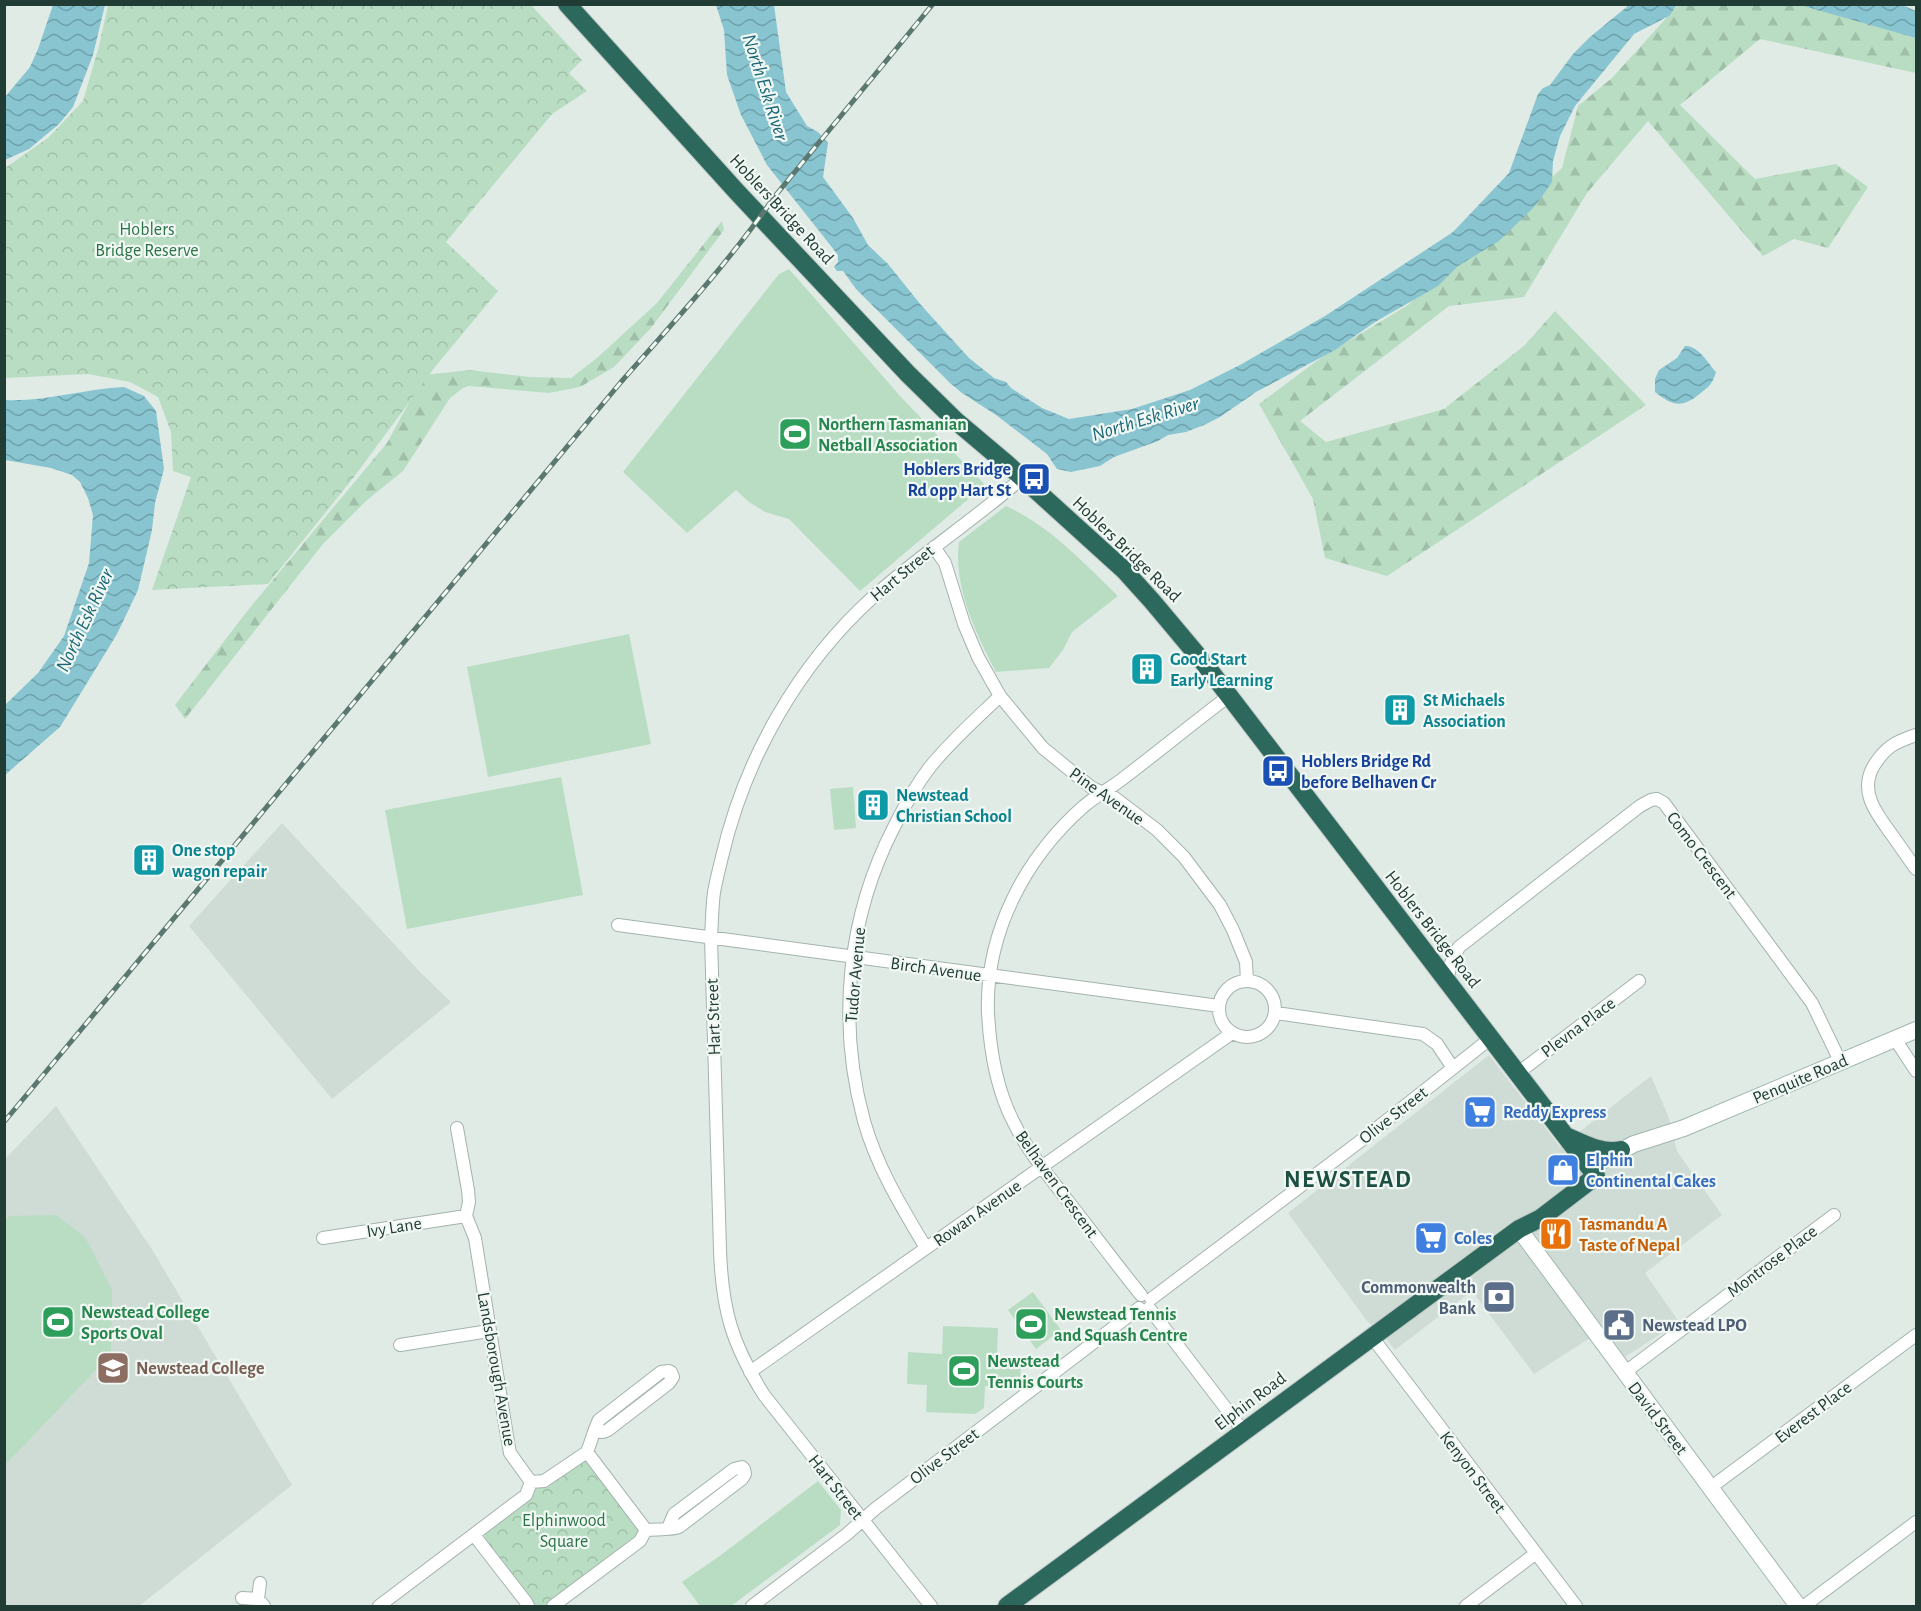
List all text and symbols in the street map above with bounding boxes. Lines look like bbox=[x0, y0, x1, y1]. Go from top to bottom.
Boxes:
water label: North Esk River bbox=[738, 31, 792, 144]
street label: Hoblers Bridge Road bbox=[726, 151, 837, 268]
park label: Hoblers Bridge Reserve bbox=[95, 221, 199, 260]
water label: North Esk River bbox=[1089, 393, 1202, 445]
sports icon: Northern Tasmanian Netball Association bbox=[777, 416, 813, 452]
place label: Northern Tasmanian Netball Association bbox=[818, 416, 967, 455]
place label: Hoblers Bridge Rd opp Hart St bbox=[903, 461, 1011, 500]
bus stop icon: Hoblers Bridge Rd opp Hart St bbox=[1016, 461, 1052, 497]
street label: Hoblers Bridge Road bbox=[1069, 494, 1184, 606]
street label: Hart Street bbox=[867, 542, 938, 605]
water label: North Esk River bbox=[52, 565, 118, 675]
building icon: Good Start Early Learning bbox=[1129, 651, 1165, 687]
place label: Good Start Early Learning bbox=[1170, 651, 1274, 690]
building icon: St Michaels Association bbox=[1382, 692, 1418, 728]
place label: St Michaels Association bbox=[1423, 692, 1506, 731]
bus stop icon: Hoblers Bridge Rd before Belhaven Cr bbox=[1260, 753, 1296, 789]
place label: Hoblers Bridge Rd before Belhaven Cr bbox=[1301, 753, 1437, 792]
street label: Pine Avenue bbox=[1066, 765, 1147, 829]
building icon: Newstead Christian School bbox=[855, 787, 891, 823]
place label: Newstead Christian School bbox=[896, 787, 1012, 826]
street label: Como Crescent bbox=[1663, 809, 1740, 903]
building icon: One stop wagon repair bbox=[131, 842, 167, 878]
place label: One stop wagon repair bbox=[172, 842, 267, 881]
street label: Hoblers Bridge Road bbox=[1381, 868, 1483, 992]
street label: Tudor Avenue bbox=[843, 927, 869, 1024]
street label: Birch Avenue bbox=[889, 955, 982, 985]
street label: Hart Street bbox=[704, 978, 724, 1056]
street label: Plevna Place bbox=[1538, 994, 1619, 1061]
street label: Penquite Road bbox=[1750, 1052, 1851, 1108]
street label: Olive Street bbox=[1356, 1084, 1431, 1148]
supermarket icon: Reddy Express bbox=[1462, 1094, 1498, 1130]
place label: Reddy Express bbox=[1503, 1104, 1607, 1122]
street label: Belhaven Crescent bbox=[1011, 1128, 1101, 1242]
shop icon: Elphin Continental Cakes bbox=[1545, 1152, 1581, 1188]
place label: Elphin Continental Cakes bbox=[1586, 1152, 1716, 1191]
district label: NEWSTEAD bbox=[1284, 1168, 1412, 1192]
street label: Rowan Avenue bbox=[930, 1177, 1025, 1251]
street label: Ivy Lane bbox=[365, 1215, 423, 1241]
restaurant icon: Tasmandu A Taste of Nepal bbox=[1538, 1216, 1574, 1252]
place label: Tasmandu A Taste of Nepal bbox=[1579, 1216, 1680, 1255]
supermarket icon: Coles bbox=[1413, 1220, 1449, 1256]
street label: Montrose Place bbox=[1724, 1222, 1821, 1301]
place label: Coles bbox=[1454, 1230, 1492, 1248]
place label: Commonwealth Bank bbox=[1361, 1279, 1476, 1318]
bank icon: Commonwealth Bank bbox=[1481, 1279, 1517, 1315]
street label: Landsborough Avenue bbox=[474, 1291, 518, 1448]
sports icon: Newstead College Sports Oval bbox=[40, 1304, 76, 1340]
place label: Newstead College Sports Oval bbox=[81, 1304, 210, 1343]
sports icon: Newstead Tennis and Squash Centre bbox=[1013, 1306, 1049, 1342]
place label: Newstead Tennis and Squash Centre bbox=[1054, 1306, 1187, 1345]
public building icon: Newstead LPO bbox=[1601, 1307, 1637, 1343]
place label: Newstead LPO bbox=[1642, 1317, 1747, 1335]
school or university icon: Newstead College bbox=[95, 1350, 131, 1386]
sports icon: Newstead Tennis Courts bbox=[946, 1353, 982, 1389]
place label: Newstead Tennis Courts bbox=[987, 1353, 1083, 1392]
place label: Newstead College bbox=[136, 1360, 265, 1378]
street label: Elphin Road bbox=[1212, 1369, 1290, 1434]
street label: Everest Place bbox=[1772, 1378, 1855, 1447]
street label: David Street bbox=[1624, 1379, 1691, 1459]
street label: Olive Street bbox=[907, 1425, 983, 1488]
street label: Kenyon Street bbox=[1436, 1428, 1509, 1517]
street label: Hart Street bbox=[804, 1452, 866, 1524]
park label: Elphinwood Square bbox=[522, 1512, 606, 1551]

